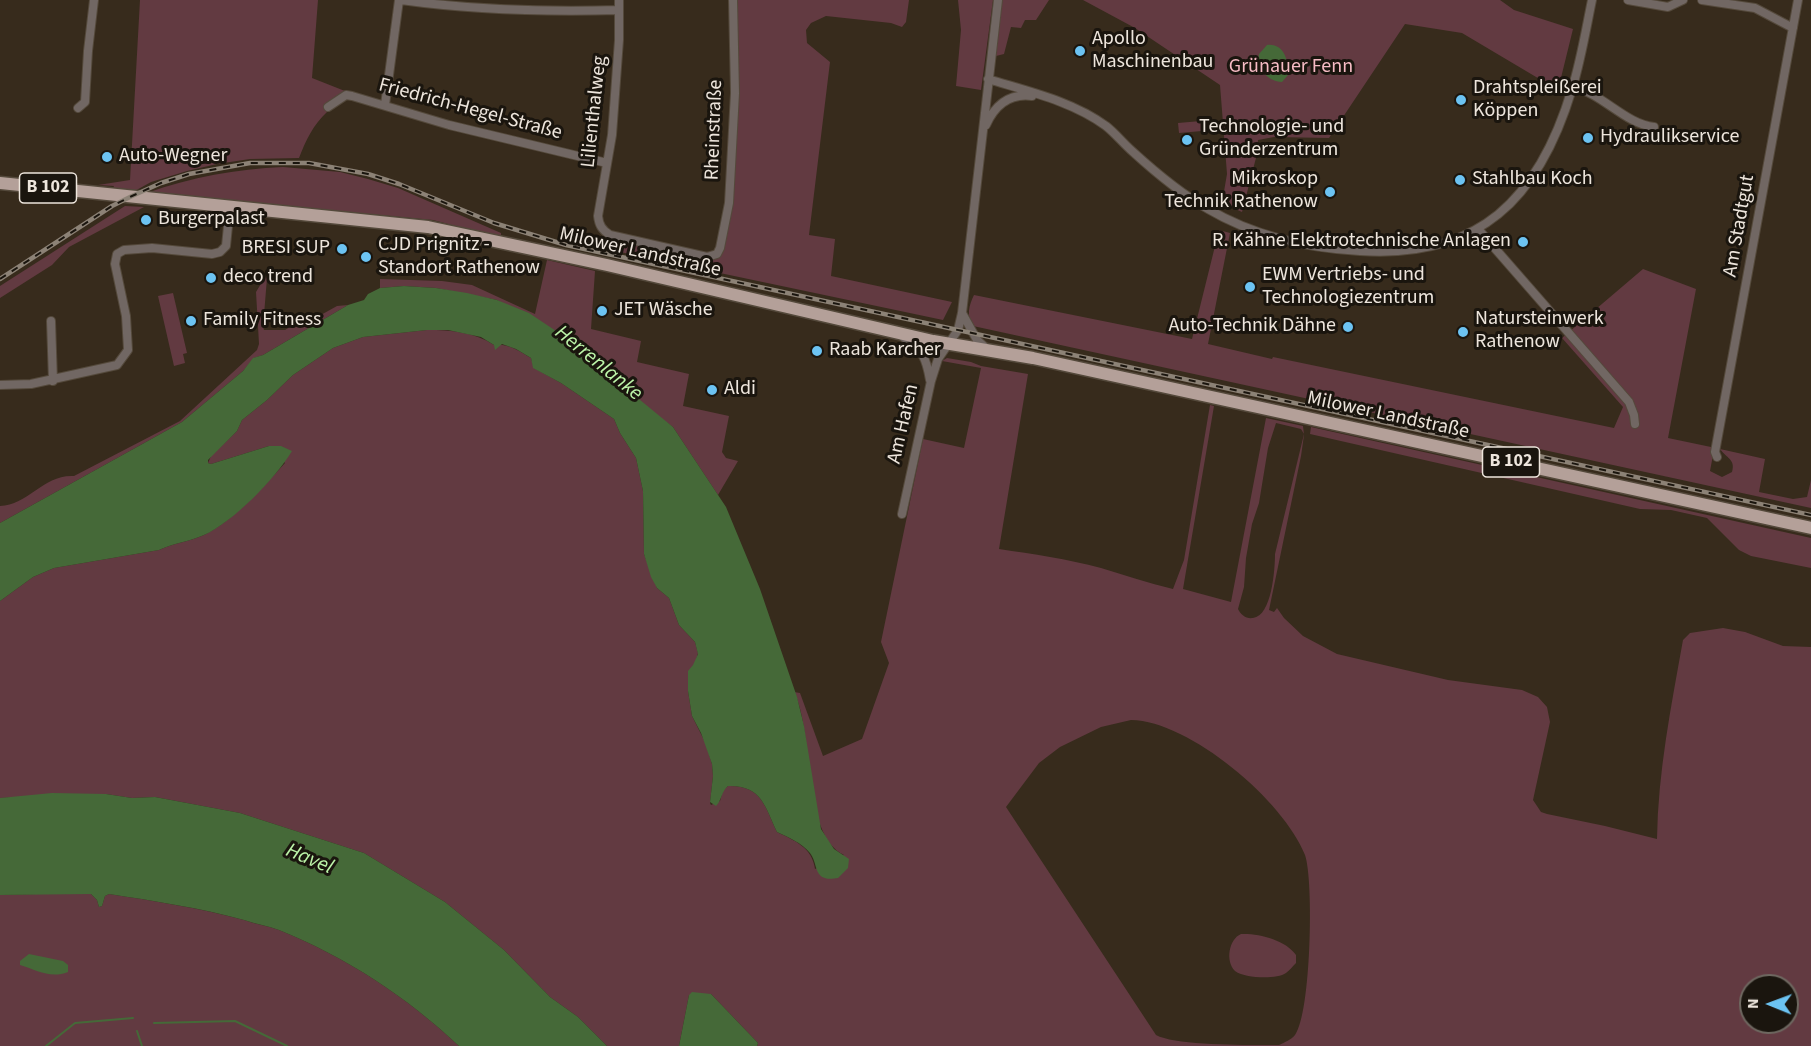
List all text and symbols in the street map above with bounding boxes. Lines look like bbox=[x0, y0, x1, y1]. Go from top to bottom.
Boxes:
place label: Apollo Maschinenbau bbox=[1092, 28, 1213, 75]
marker: Apollo Maschinenbau bbox=[1073, 44, 1087, 58]
street label: Lilienthalweg bbox=[577, 55, 613, 169]
park label: Grünauer Fenn bbox=[1229, 56, 1353, 80]
street label: Friedrich-Hegel-Straße bbox=[376, 74, 564, 146]
place label: Drahtspleißerei Köppen bbox=[1473, 77, 1602, 124]
street label: Rheinstraße bbox=[701, 79, 729, 181]
marker: Drahtspleißerei Köppen bbox=[1454, 93, 1468, 107]
place label: Technologie- und Gründerzentrum bbox=[1199, 116, 1344, 163]
place label: Hydraulikservice bbox=[1600, 126, 1739, 150]
marker: Hydraulikservice bbox=[1581, 131, 1595, 145]
marker: Technologie- und Gründerzentrum bbox=[1180, 133, 1194, 147]
place label: Auto-Wegner bbox=[119, 145, 227, 169]
marker: Auto-Wegner bbox=[100, 150, 114, 164]
place label: Mikroskop Technik Rathenow bbox=[1164, 168, 1318, 215]
place label: Stahlbau Koch bbox=[1472, 168, 1593, 192]
road number: B 102 bbox=[20, 173, 76, 203]
marker: Stahlbau Koch bbox=[1453, 173, 1467, 187]
street label: Am Stadtgut bbox=[1719, 173, 1761, 279]
marker: Mikroskop Technik Rathenow bbox=[1323, 185, 1337, 199]
place label: Burgerpalast bbox=[158, 208, 265, 232]
marker: Burgerpalast bbox=[139, 213, 153, 227]
street label: Milower Landstraße bbox=[557, 223, 723, 283]
place label: R. Kähne Elektrotechnische Anlagen bbox=[1212, 230, 1511, 254]
place label: CJD Prignitz - Standort Rathenow bbox=[378, 234, 540, 281]
marker: R. Kähne Elektrotechnische Anlagen bbox=[1516, 235, 1530, 249]
place label: BRESI SUP bbox=[241, 237, 330, 261]
marker: BRESI SUP bbox=[335, 242, 349, 256]
marker: CJD Prignitz - Standort Rathenow bbox=[359, 250, 373, 264]
place label: EWM Vertriebs- und Technologiezentrum bbox=[1262, 264, 1434, 311]
place label: deco trend bbox=[223, 266, 313, 290]
marker: deco trend bbox=[204, 271, 218, 285]
marker: EWM Vertriebs- und Technologiezentrum bbox=[1243, 280, 1257, 294]
place label: JET Wäsche bbox=[614, 299, 713, 323]
marker: JET Wäsche bbox=[595, 304, 609, 318]
place label: Natursteinwerk Rathenow bbox=[1475, 308, 1604, 355]
place label: Family Fitness bbox=[203, 309, 321, 333]
marker: Family Fitness bbox=[184, 314, 198, 328]
place label: Auto-Technik Dähne bbox=[1168, 315, 1336, 339]
marker: Auto-Technik Dähne bbox=[1341, 320, 1355, 334]
water label: Herrenlanke bbox=[549, 321, 647, 407]
marker: Natursteinwerk Rathenow bbox=[1456, 325, 1470, 339]
place label: Raab Karcher bbox=[829, 339, 941, 363]
marker: Raab Karcher bbox=[810, 344, 824, 358]
place label: Aldi bbox=[724, 378, 756, 402]
street label: Am Hafen bbox=[883, 382, 925, 466]
marker: Aldi bbox=[705, 383, 719, 397]
street label: Milower Landstraße bbox=[1305, 387, 1471, 445]
road number: B 102 bbox=[1482, 447, 1540, 477]
water label: Havel bbox=[282, 839, 336, 881]
north arrow bbox=[1739, 974, 1799, 1034]
text: N bbox=[1742, 998, 1764, 1009]

